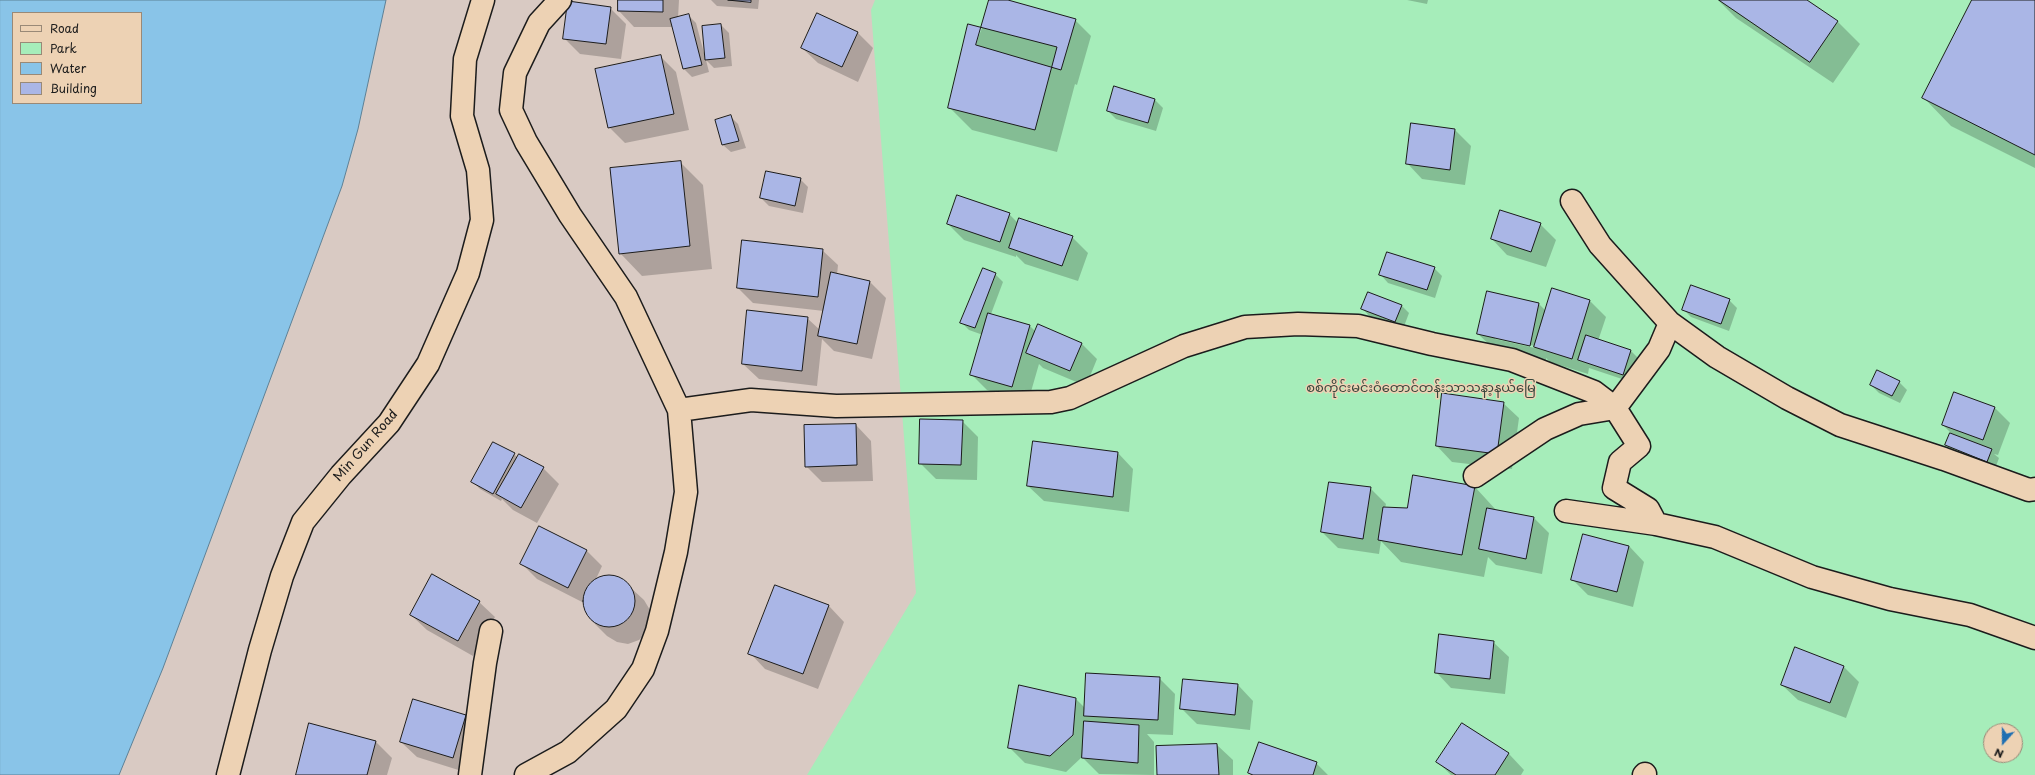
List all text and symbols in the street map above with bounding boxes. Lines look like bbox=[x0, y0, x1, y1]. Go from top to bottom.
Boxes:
legend bbox=[12, 12, 142, 104]
text: Road bbox=[50, 19, 79, 37]
text: Park bbox=[50, 39, 77, 57]
text: Water bbox=[50, 59, 86, 77]
text: Building bbox=[50, 79, 97, 97]
park label: စစ်ကိုင်းမင်းဝံတောင်တန်းသာသနာ့နယ်မြေ bbox=[1306, 380, 1536, 396]
street label: Min Gun Road bbox=[331, 407, 401, 485]
north arrow bbox=[1983, 723, 2023, 763]
text: N bbox=[1992, 744, 2006, 763]

